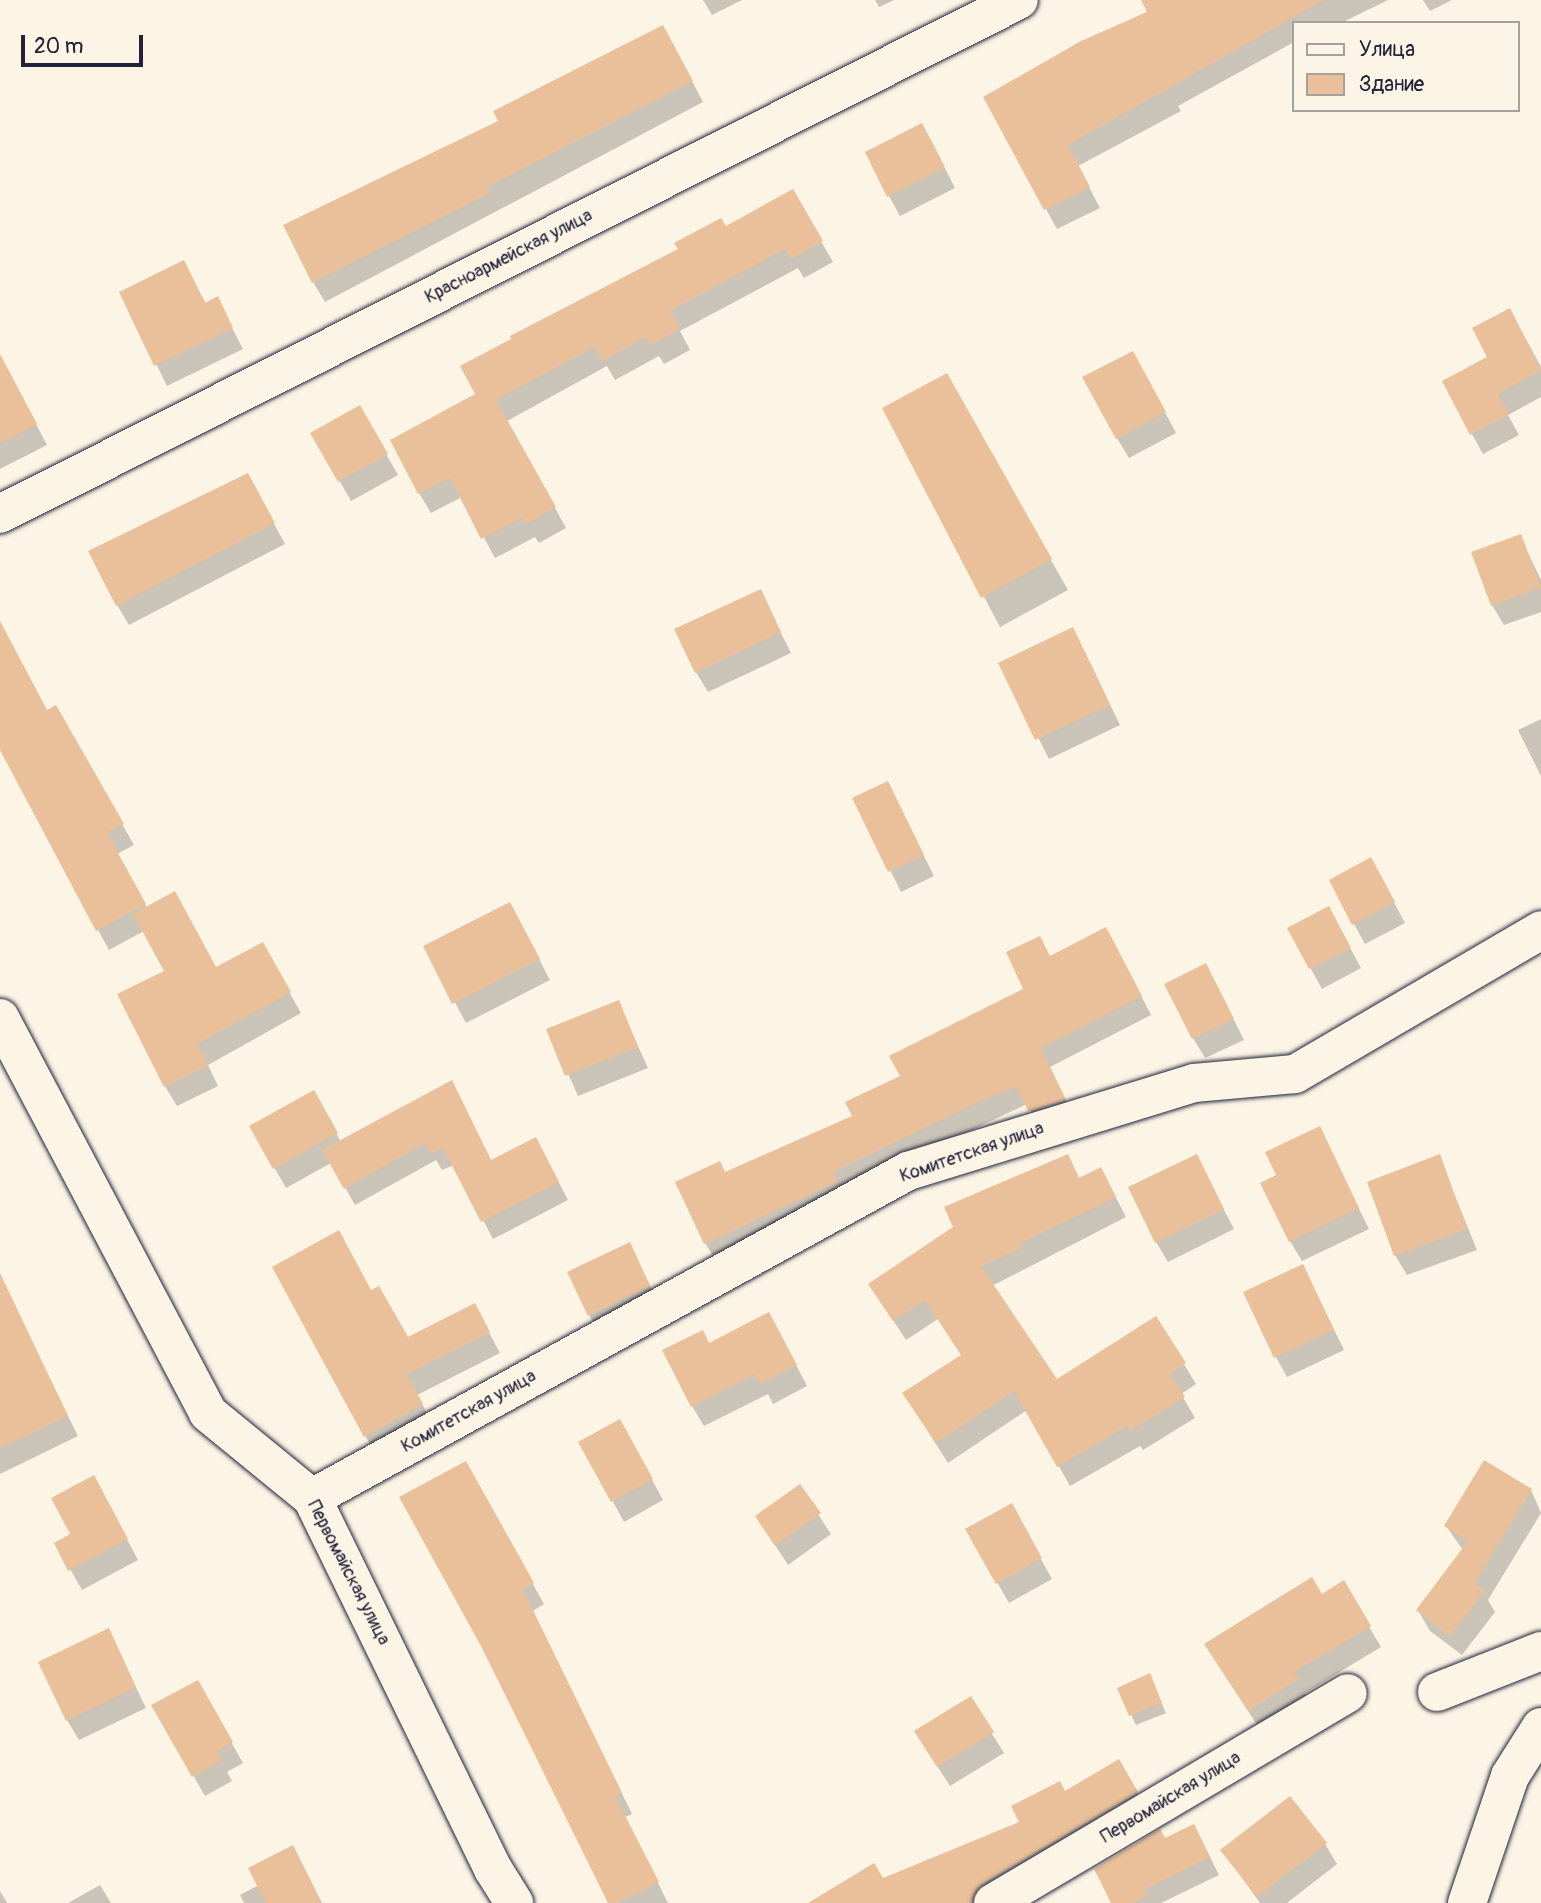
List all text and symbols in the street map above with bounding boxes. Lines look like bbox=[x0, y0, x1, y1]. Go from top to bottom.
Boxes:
scale bar bbox=[24, 21, 147, 65]
legend bbox=[1292, 21, 1520, 112]
text: 20 m bbox=[34, 33, 83, 60]
text: Улица bbox=[1359, 36, 1415, 63]
text: Здание bbox=[1359, 71, 1424, 98]
street label: Красноармейская улица bbox=[422, 205, 596, 309]
street label: Комитетская улица bbox=[897, 1118, 1047, 1188]
street label: Комитетская улица bbox=[398, 1366, 540, 1458]
street label: Первомайская улица bbox=[302, 1497, 394, 1649]
street label: Первомайская улица bbox=[1097, 1748, 1245, 1848]

